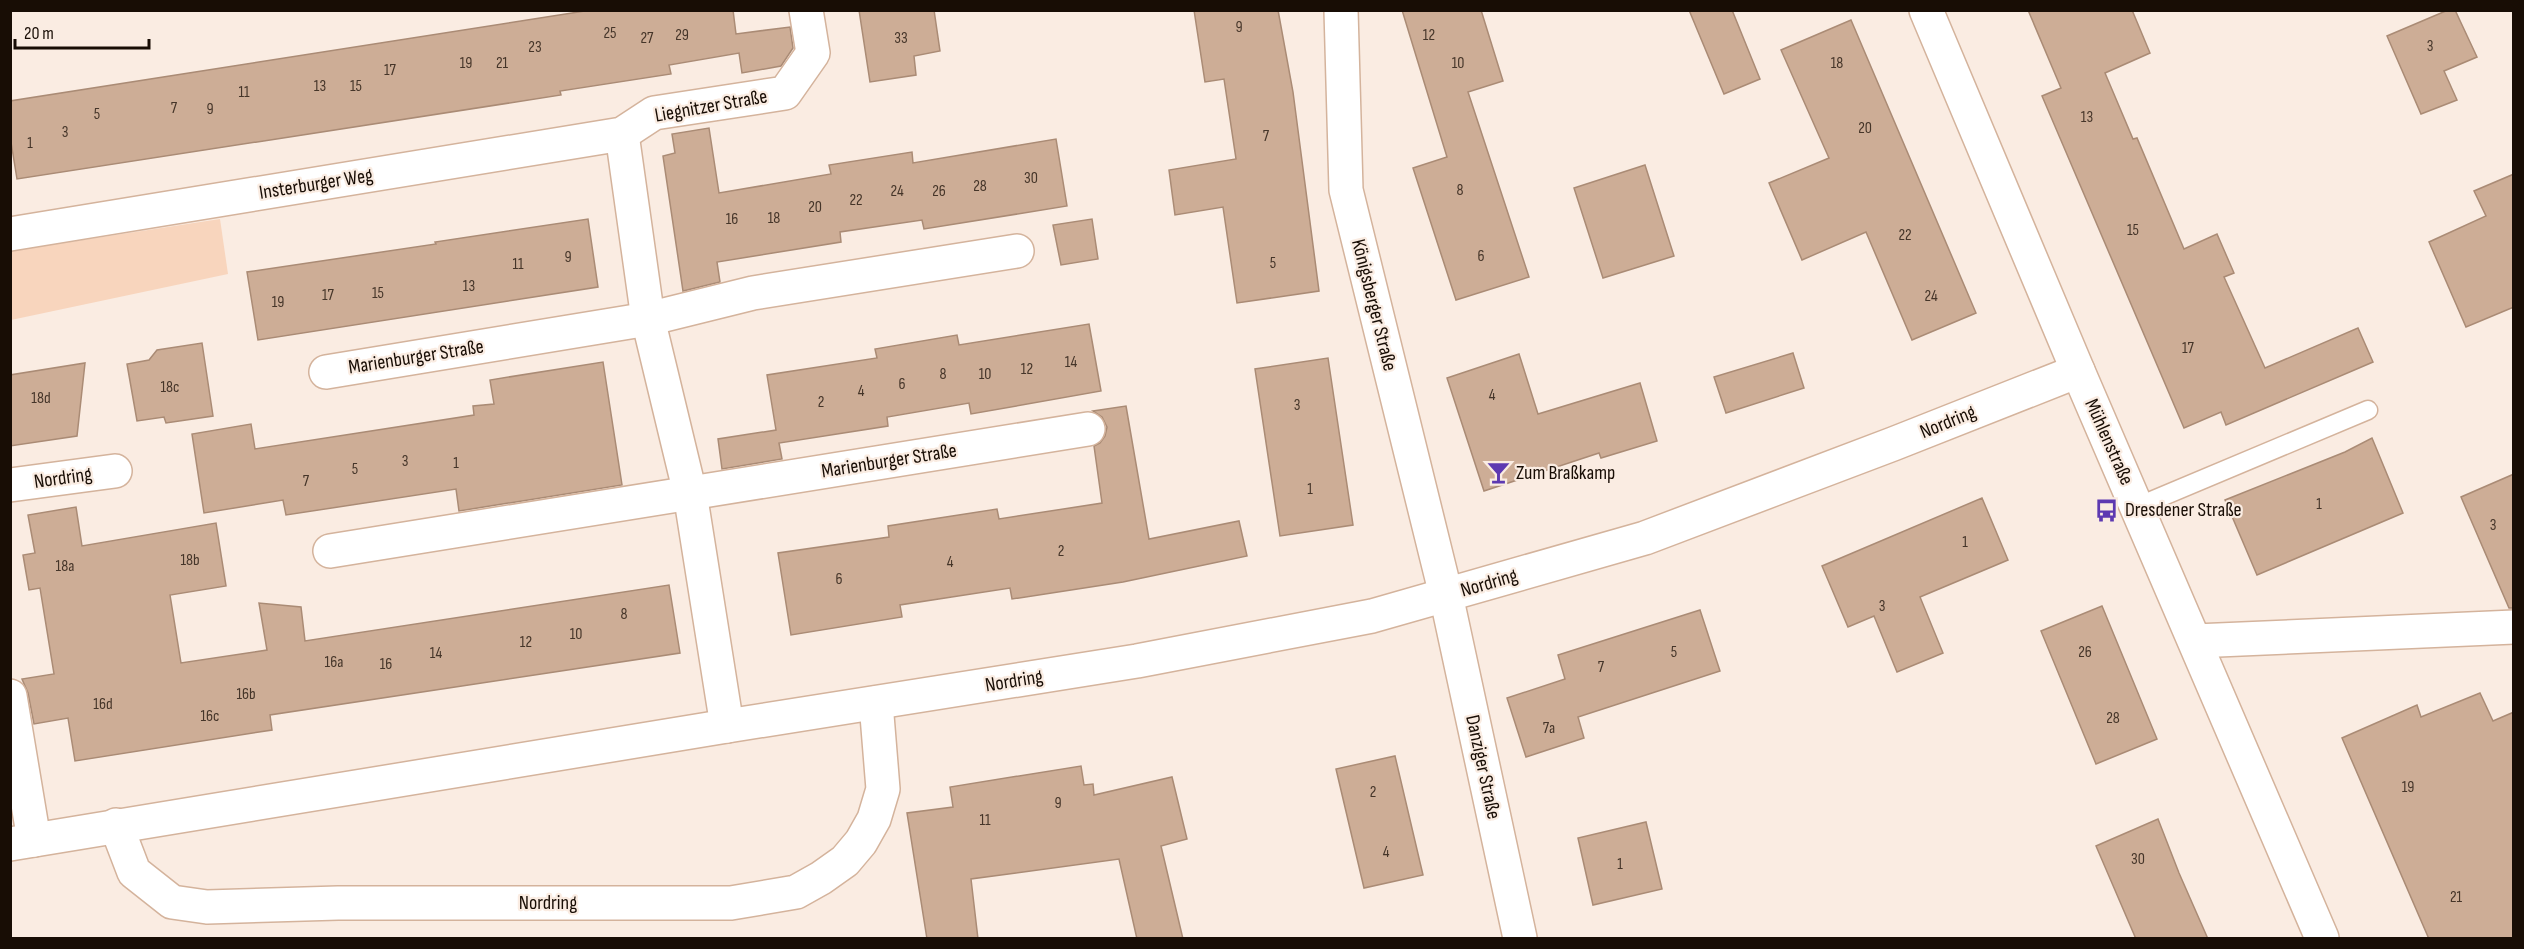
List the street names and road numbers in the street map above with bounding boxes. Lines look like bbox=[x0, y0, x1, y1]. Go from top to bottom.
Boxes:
street label: Liegnitzer Straße bbox=[653, 84, 769, 128]
street label: Insterburger Weg bbox=[257, 163, 375, 205]
street label: Königsberger Straße bbox=[1346, 237, 1402, 373]
street label: Marienburger Straße bbox=[347, 334, 485, 380]
street label: Mühlenstraße bbox=[2079, 395, 2139, 489]
street label: Nordring bbox=[1916, 400, 1980, 444]
street label: Marienburger Straße bbox=[820, 438, 958, 484]
street label: Nordring bbox=[32, 462, 94, 494]
street label: Nordring bbox=[1458, 563, 1520, 603]
street label: Nordring bbox=[983, 665, 1045, 697]
street label: Danziger Straße bbox=[1460, 713, 1506, 821]
street label: Nordring bbox=[519, 891, 577, 915]

